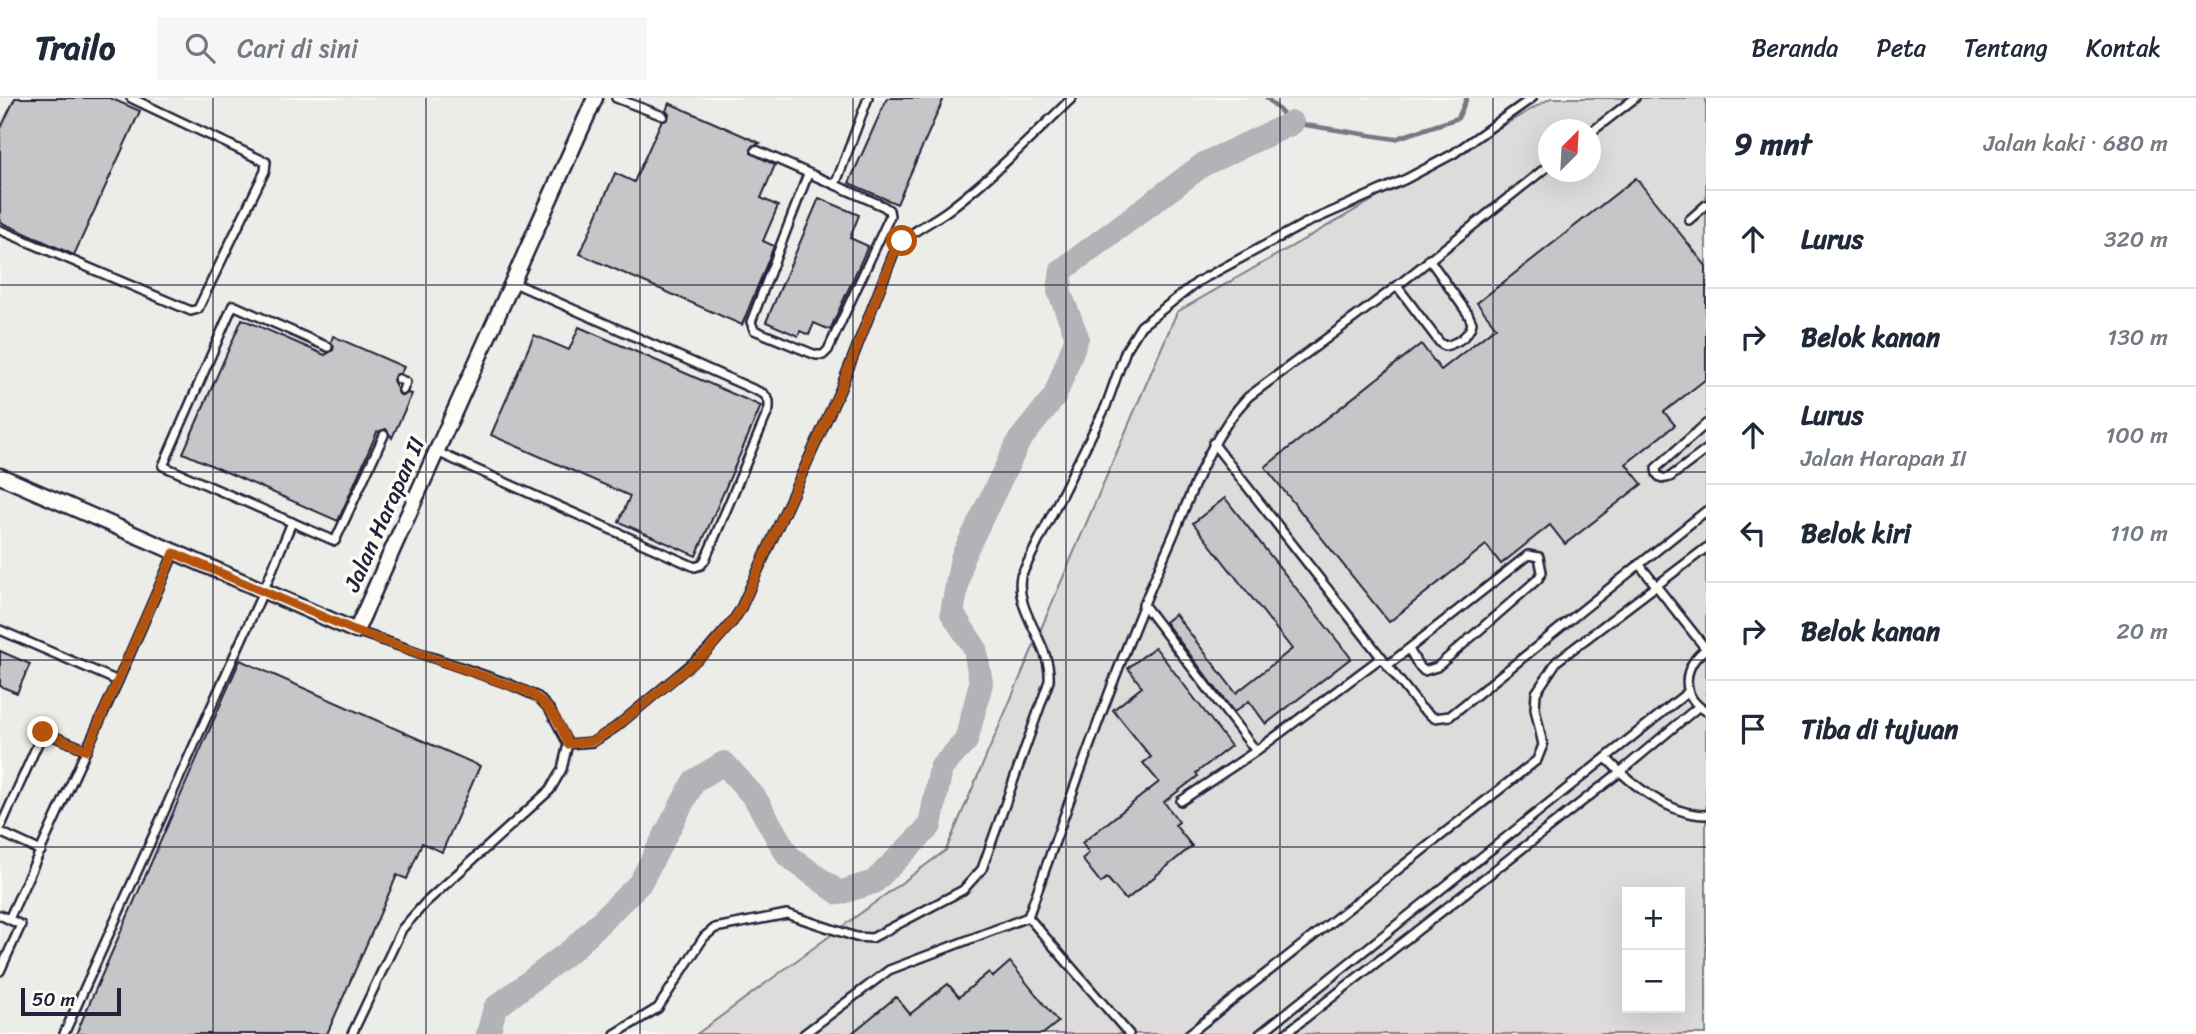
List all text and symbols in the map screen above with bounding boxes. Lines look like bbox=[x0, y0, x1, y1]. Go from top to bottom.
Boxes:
search box bbox=[157, 17, 647, 80]
text: Trailo bbox=[35, 19, 115, 77]
text: Cari di sini bbox=[237, 25, 358, 71]
text: Beranda bbox=[1751, 27, 1838, 69]
text: Peta bbox=[1876, 27, 1926, 69]
text: Tentang bbox=[1964, 27, 2048, 69]
text: Kontak bbox=[2086, 27, 2161, 69]
icon: search bbox=[181, 29, 219, 67]
text: 9 mnt bbox=[1734, 117, 1812, 171]
north arrow bbox=[1538, 119, 1601, 182]
text: Jalan kaki · 680 m bbox=[1984, 123, 2168, 164]
text: Lurus bbox=[1801, 216, 1864, 262]
text: 320 m bbox=[2104, 219, 2168, 260]
icon: ahead bbox=[1734, 220, 1772, 258]
route start bbox=[886, 225, 917, 256]
text: Belok kanan bbox=[1801, 314, 1940, 360]
text: 130 m bbox=[2107, 317, 2168, 358]
icon: right bbox=[1734, 318, 1772, 356]
text: Lurus bbox=[1801, 392, 1864, 438]
text: 100 m bbox=[2105, 415, 2168, 456]
icon: ahead bbox=[1734, 416, 1772, 454]
street label: Jalan Harapan II bbox=[332, 430, 437, 599]
text: Jalan Harapan II bbox=[1801, 438, 1967, 479]
text: Belok kiri bbox=[1801, 510, 1911, 556]
text: 110 m bbox=[2110, 513, 2168, 554]
icon: left bbox=[1734, 514, 1772, 552]
text: Belok kanan bbox=[1801, 608, 1940, 654]
text: 20 m bbox=[2117, 611, 2168, 652]
icon: right bbox=[1734, 612, 1772, 650]
text: Tiba di tujuan bbox=[1801, 706, 1958, 752]
icon: arrive bbox=[1734, 710, 1772, 748]
route end bbox=[27, 716, 58, 747]
map controls bbox=[1622, 887, 1685, 1013]
button: + bbox=[1622, 887, 1685, 950]
button: − bbox=[1622, 950, 1685, 1013]
text: 50 m bbox=[32, 983, 75, 1016]
scale bar bbox=[21, 985, 121, 1017]

